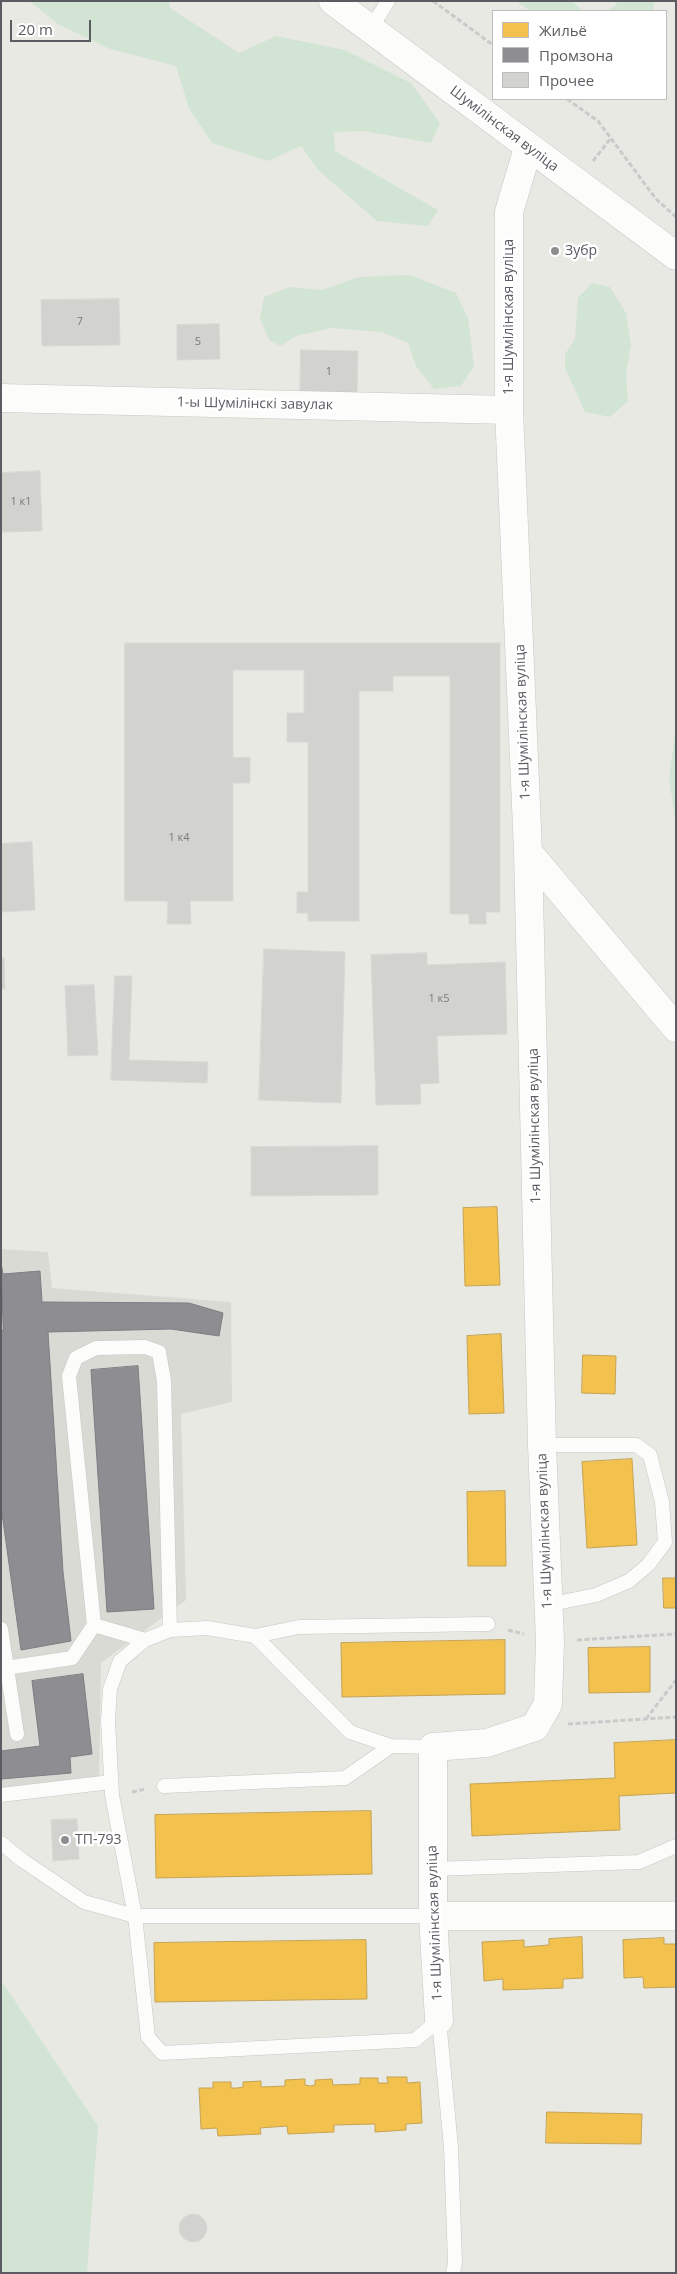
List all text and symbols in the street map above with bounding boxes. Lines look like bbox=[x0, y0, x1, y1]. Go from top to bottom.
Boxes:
scale bar bbox=[12, 10, 94, 42]
legend bbox=[492, 10, 667, 100]
text: 20 m bbox=[18, 19, 53, 39]
text: Жильё bbox=[539, 20, 587, 40]
text: Промзона bbox=[539, 45, 613, 65]
text: Прочее bbox=[539, 70, 594, 90]
street label: Шумілінская вуліца bbox=[446, 83, 562, 175]
street label: 1-я Шумілінская вуліца bbox=[501, 239, 517, 395]
place label: Зубр bbox=[565, 243, 597, 259]
marker: Зубр bbox=[549, 245, 561, 257]
house number: 7 bbox=[77, 315, 83, 329]
house number: 5 bbox=[195, 335, 201, 349]
house number: 1 bbox=[326, 365, 332, 379]
street label: 1-ы Шумілінскі завулак bbox=[177, 394, 333, 414]
house number: 1 к1 bbox=[10, 495, 32, 509]
street label: 1-я Шумілінская вуліца bbox=[512, 644, 534, 800]
house number: 1 к4 bbox=[168, 831, 190, 845]
house number: 1 к5 bbox=[428, 992, 450, 1006]
street label: 1-я Шумілінская вуліца bbox=[525, 1048, 545, 1204]
street label: 1-я Шумілінская вуліца bbox=[534, 1453, 556, 1609]
place label: ТП-793 bbox=[75, 1832, 121, 1848]
marker: ТП-793 bbox=[59, 1834, 71, 1846]
street label: 1-я Шумілінская вуліца bbox=[424, 1845, 446, 2001]

